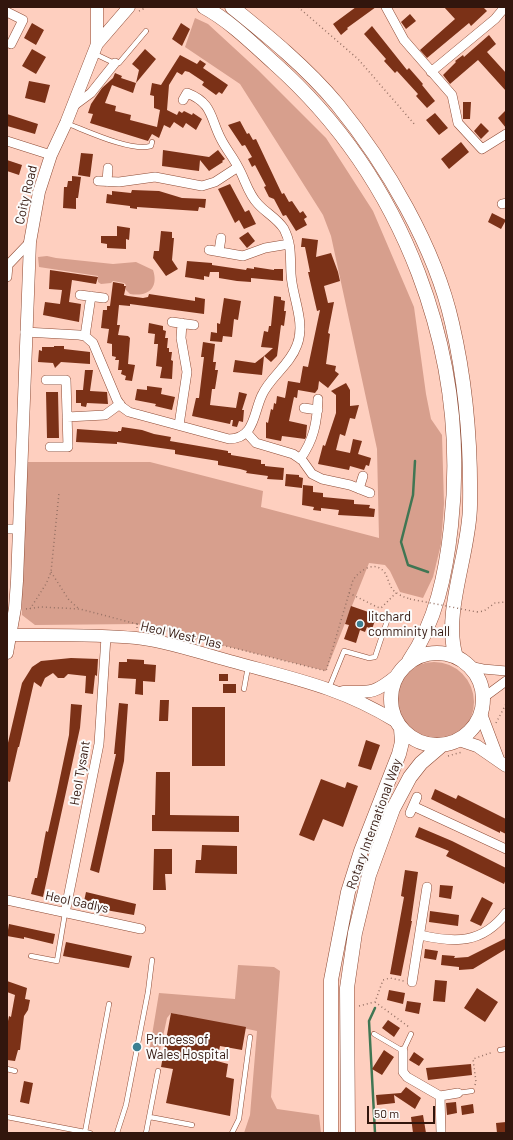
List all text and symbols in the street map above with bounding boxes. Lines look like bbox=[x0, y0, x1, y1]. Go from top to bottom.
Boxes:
street label: Coity Road bbox=[12, 164, 40, 226]
place label: litchard comminity hall bbox=[368, 609, 450, 640]
street label: Heol West Plas bbox=[139, 618, 223, 652]
marker: litchard comminity hall bbox=[355, 619, 365, 629]
street label: Heol Tysant bbox=[67, 740, 93, 806]
street label: Rotary International Way bbox=[343, 757, 405, 891]
street label: Heol Gadlys bbox=[44, 888, 110, 916]
place label: Princess of Wales Hospital bbox=[146, 1032, 229, 1063]
marker: Princess of Wales Hospital bbox=[131, 1041, 143, 1053]
scale bar bbox=[369, 1098, 437, 1124]
text: 50 m bbox=[374, 1106, 399, 1120]

